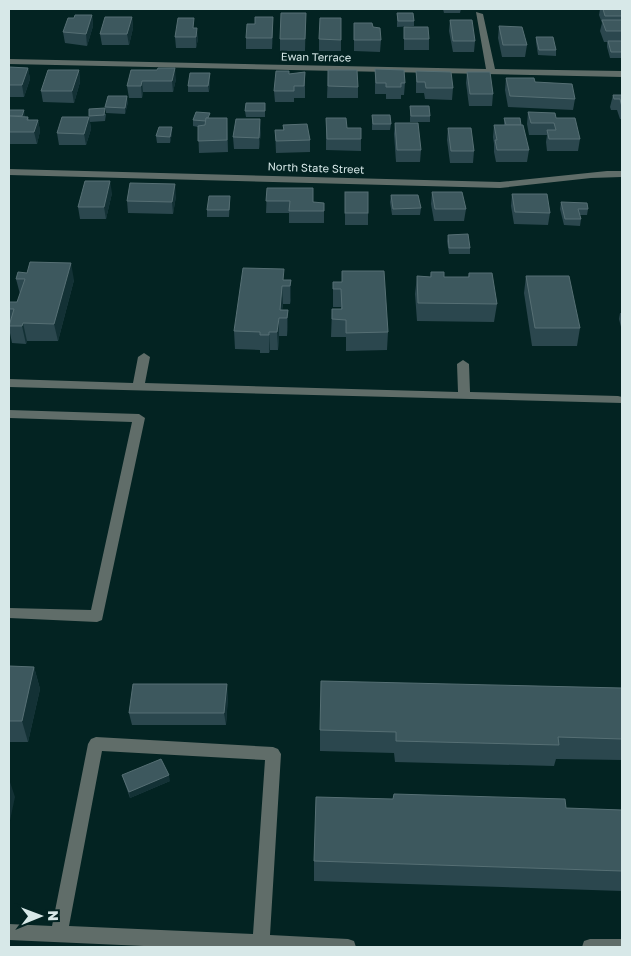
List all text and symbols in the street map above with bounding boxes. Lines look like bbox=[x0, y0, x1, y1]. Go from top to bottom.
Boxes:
street label: Ewan Terrace bbox=[281, 49, 351, 64]
street label: North State Street bbox=[267, 159, 365, 176]
north arrow bbox=[15, 891, 65, 941]
text: N bbox=[45, 910, 62, 921]

